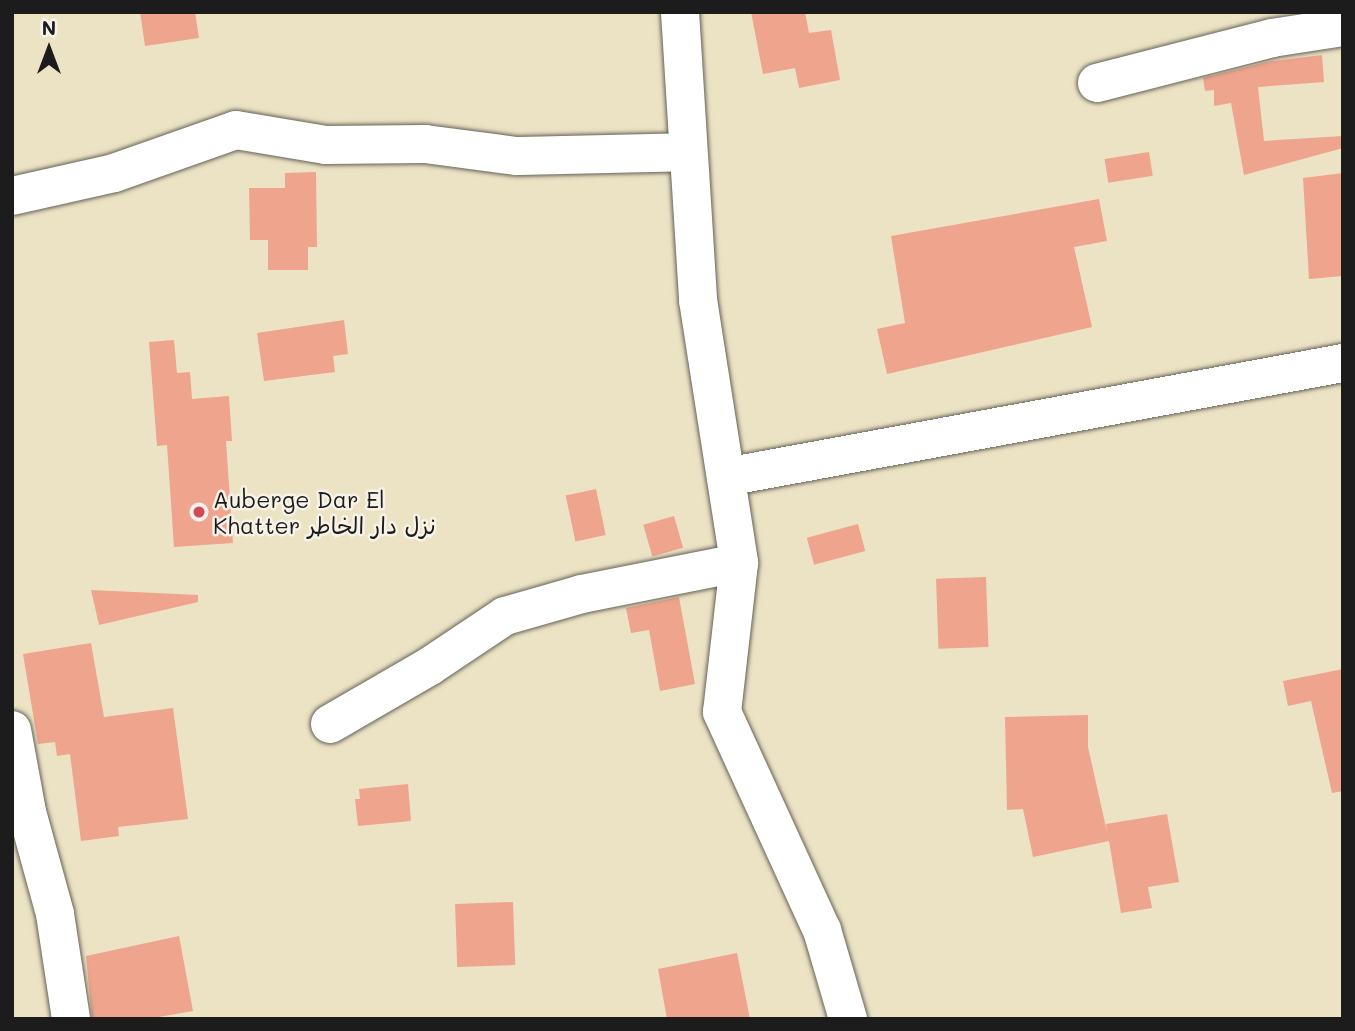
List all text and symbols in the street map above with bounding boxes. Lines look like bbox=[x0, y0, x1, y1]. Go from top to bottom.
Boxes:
north arrow bbox=[14, 14, 84, 84]
text: N bbox=[42, 15, 56, 40]
place label: Auberge Dar El Khatter نزل دار الخاطر bbox=[213, 485, 436, 539]
marker: Auberge Dar El Khatter نزل دار الخاطر bbox=[191, 504, 207, 520]

